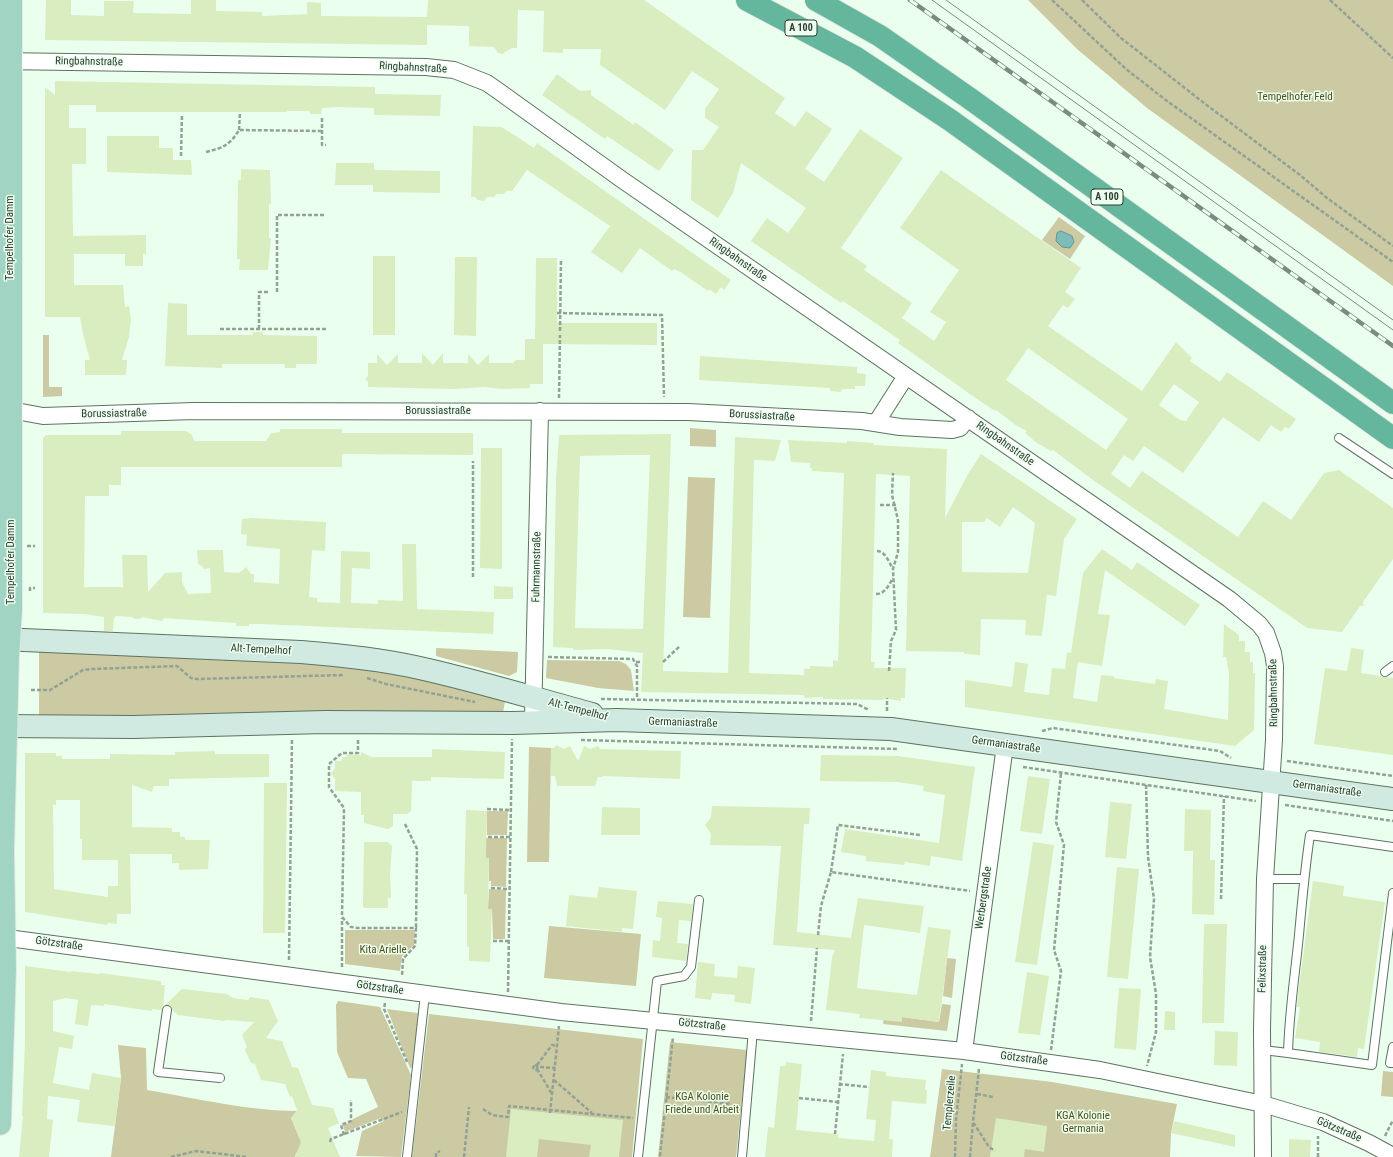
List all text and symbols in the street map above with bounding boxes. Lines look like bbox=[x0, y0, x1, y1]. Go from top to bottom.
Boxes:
road number: A 100 bbox=[785, 20, 817, 36]
street label: Ringbahnstraße bbox=[55, 55, 123, 69]
street label: Ringbahnstraße bbox=[379, 60, 447, 76]
park label: Tempelhofer Feld bbox=[1257, 90, 1333, 104]
road number: A 100 bbox=[1091, 189, 1123, 205]
street label: Tempelhofer Damm bbox=[3, 195, 17, 281]
street label: Ringbahnstraße bbox=[706, 235, 770, 285]
street label: Borussiastraße bbox=[405, 404, 471, 418]
street label: Borussiastraße bbox=[81, 407, 147, 421]
street label: Borussiastraße bbox=[729, 408, 795, 424]
street label: Ringbahnstraße bbox=[973, 419, 1037, 469]
street label: Tempelhofer Damm bbox=[4, 519, 18, 605]
street label: Fuhrmannstraße bbox=[530, 531, 544, 603]
street label: Alt-Tempelhof bbox=[230, 642, 292, 658]
street label: Ringbahnstraße bbox=[1267, 659, 1281, 727]
street label: Alt-Tempelhof bbox=[547, 696, 609, 724]
street label: Germaniastraße bbox=[648, 715, 718, 731]
street label: Germaniastraße bbox=[971, 734, 1041, 756]
street label: Germaniastraße bbox=[1292, 778, 1362, 800]
street label: Werbergstraße bbox=[973, 866, 995, 930]
street label: Götzstraße bbox=[34, 934, 84, 954]
park label: Kita Arielle bbox=[359, 943, 407, 957]
street label: Felixstraße bbox=[1256, 945, 1270, 993]
street label: Götzstraße bbox=[355, 978, 405, 998]
street label: Götzstraße bbox=[678, 1016, 726, 1034]
street label: Götzstraße bbox=[1000, 1050, 1048, 1068]
street label: Templerzeile bbox=[941, 1075, 959, 1131]
park label: KGA Kolonie Friede und Arbeit bbox=[665, 1090, 739, 1116]
park label: KGA Kolonie Germania bbox=[1056, 1109, 1110, 1135]
street label: Götzstraße bbox=[1314, 1115, 1364, 1145]

